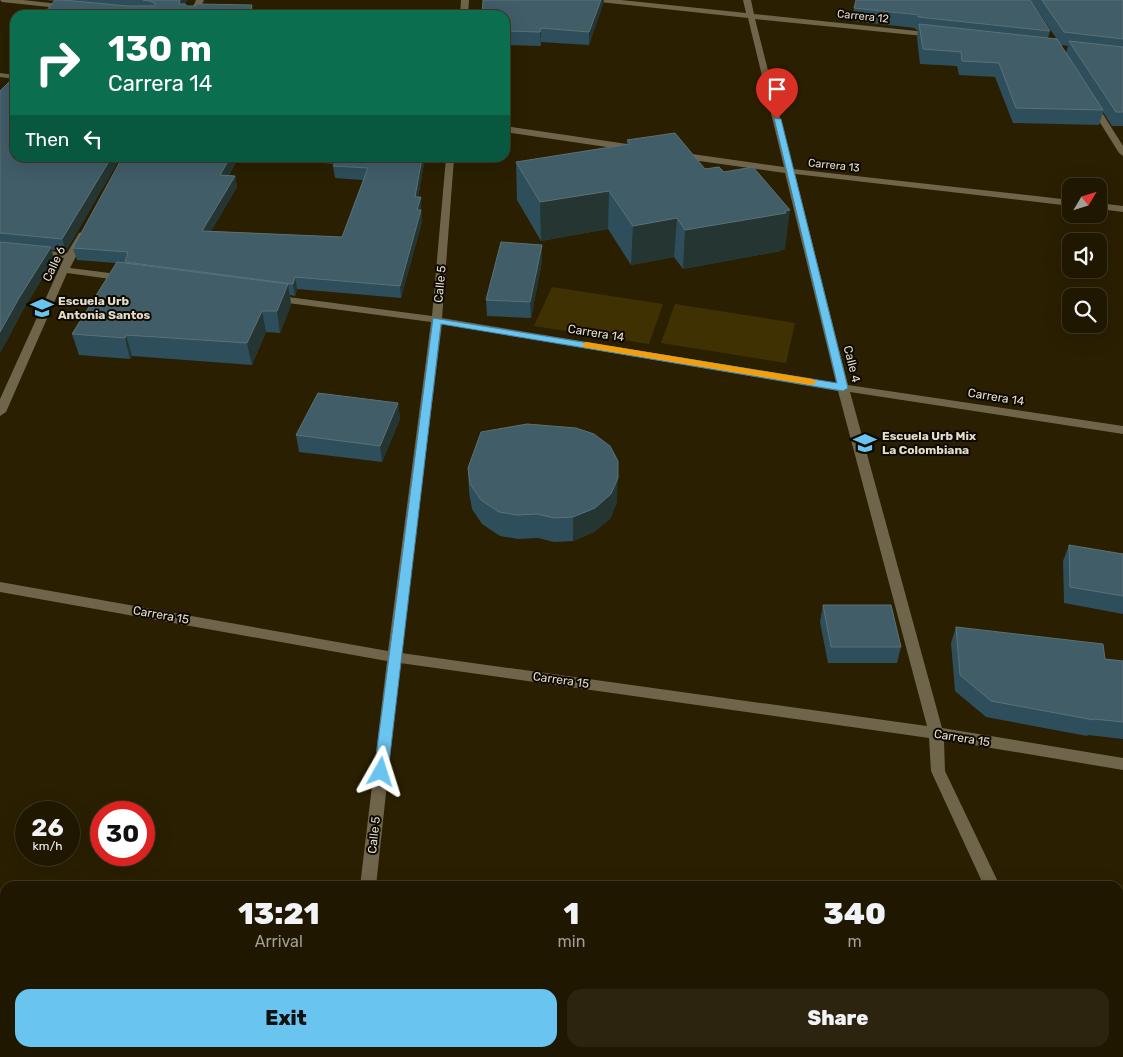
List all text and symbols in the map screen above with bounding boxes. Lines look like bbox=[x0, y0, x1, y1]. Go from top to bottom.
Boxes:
street label: Carrera 12 bbox=[836, 7, 889, 26]
text: 130 m bbox=[108, 28, 212, 70]
icon: right bbox=[25, 30, 90, 95]
pin bbox=[756, 68, 798, 119]
text: Carrera 14 bbox=[108, 70, 212, 97]
icon: arrive bbox=[763, 75, 791, 103]
icon: left bbox=[79, 125, 107, 153]
text: Then bbox=[25, 128, 69, 151]
street label: Carrera 13 bbox=[807, 156, 861, 175]
north arrow bbox=[1062, 178, 1108, 222]
map controls bbox=[1062, 178, 1107, 333]
button: sound bbox=[1062, 233, 1107, 278]
street label: Calle 6 bbox=[40, 244, 68, 284]
street label: Calle 5 bbox=[431, 265, 449, 303]
button: search bbox=[1062, 288, 1107, 333]
place label: Escuela Urb Antonia Santos bbox=[58, 294, 151, 322]
school or university icon: Escuela Urb Antonia Santos bbox=[29, 295, 55, 321]
street label: Carrera 14 bbox=[567, 322, 626, 344]
street label: Calle 4 bbox=[841, 344, 863, 384]
street label: Carrera 14 bbox=[967, 386, 1026, 408]
place label: Escuela Urb Mix La Colombiana bbox=[882, 429, 976, 457]
school or university icon: Escuela Urb Mix La Colombiana bbox=[852, 430, 878, 456]
street label: Carrera 15 bbox=[132, 603, 190, 627]
street label: Carrera 15 bbox=[532, 669, 590, 691]
street label: Carrera 15 bbox=[933, 727, 991, 749]
position arrow bbox=[354, 745, 406, 797]
speed limit sign: 30 bbox=[90, 801, 155, 866]
text: 26 bbox=[31, 813, 64, 842]
street label: Calle 5 bbox=[365, 816, 383, 854]
text: km/h bbox=[33, 839, 62, 853]
text: 13:21 bbox=[238, 896, 320, 932]
text: 1 bbox=[564, 896, 579, 932]
text: 340 bbox=[823, 896, 886, 932]
text: Arrival bbox=[255, 932, 303, 951]
text: min bbox=[558, 932, 585, 951]
text: m bbox=[848, 932, 862, 951]
button: Exit bbox=[15, 989, 557, 1047]
button: Share bbox=[567, 989, 1109, 1047]

